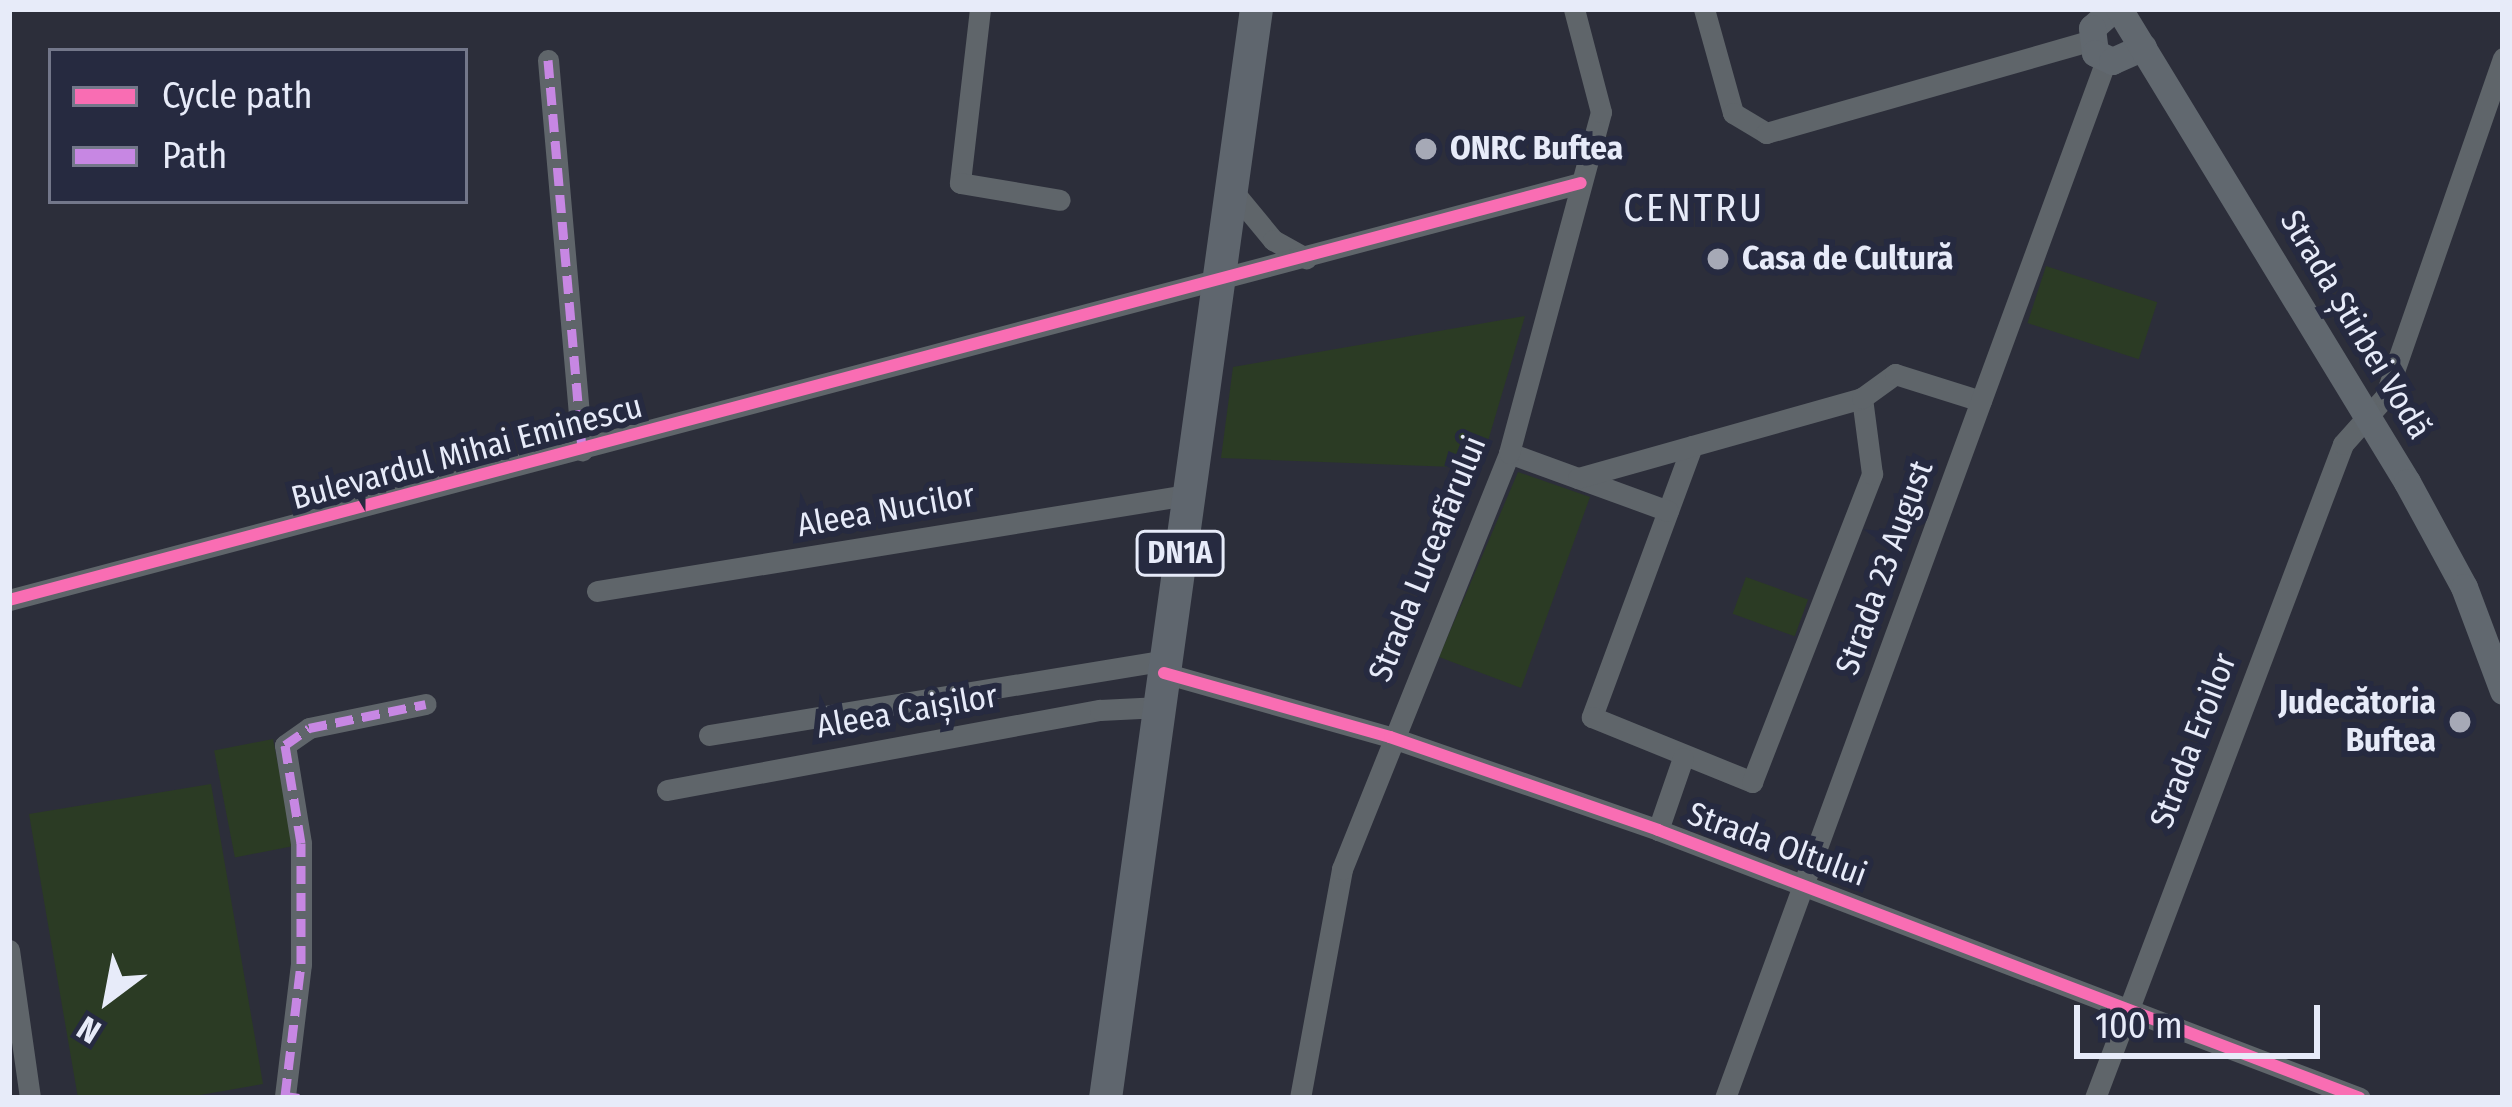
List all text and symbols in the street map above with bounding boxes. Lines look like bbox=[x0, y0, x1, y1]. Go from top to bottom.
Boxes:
legend bbox=[48, 48, 468, 204]
text: Cycle path bbox=[162, 74, 313, 118]
place label: ONRC Buftea bbox=[1450, 129, 1623, 169]
text: Path bbox=[162, 134, 227, 178]
marker: ONRC Buftea bbox=[1413, 136, 1439, 162]
district label: CENTRU bbox=[1623, 185, 1765, 231]
street label: Strada Știrbei Vodă bbox=[2271, 204, 2439, 446]
place label: Casa de Cultură bbox=[1742, 239, 1953, 279]
marker: Casa de Cultură bbox=[1705, 246, 1731, 272]
street label: Bulevardul Mihai Eminescu bbox=[287, 387, 647, 519]
street label: Strada Luceafărului bbox=[1361, 431, 1495, 687]
street label: Strada 23 August bbox=[1828, 456, 1942, 680]
street label: Aleea Nucilor bbox=[794, 476, 978, 546]
road number: DN1A bbox=[1135, 529, 1225, 577]
street label: Strada Eroilor bbox=[2142, 648, 2246, 834]
street label: Aleea Caișilor bbox=[814, 677, 1000, 747]
place label: Judecătoria Buftea bbox=[2278, 683, 2436, 761]
marker: Judecătoria Buftea bbox=[2447, 709, 2473, 735]
street label: Strada Oltului bbox=[1682, 794, 1872, 896]
north arrow bbox=[48, 939, 168, 1059]
scale bar bbox=[2080, 981, 2326, 1055]
text: 100 m bbox=[2095, 1004, 2183, 1048]
text: N bbox=[70, 1007, 108, 1052]

